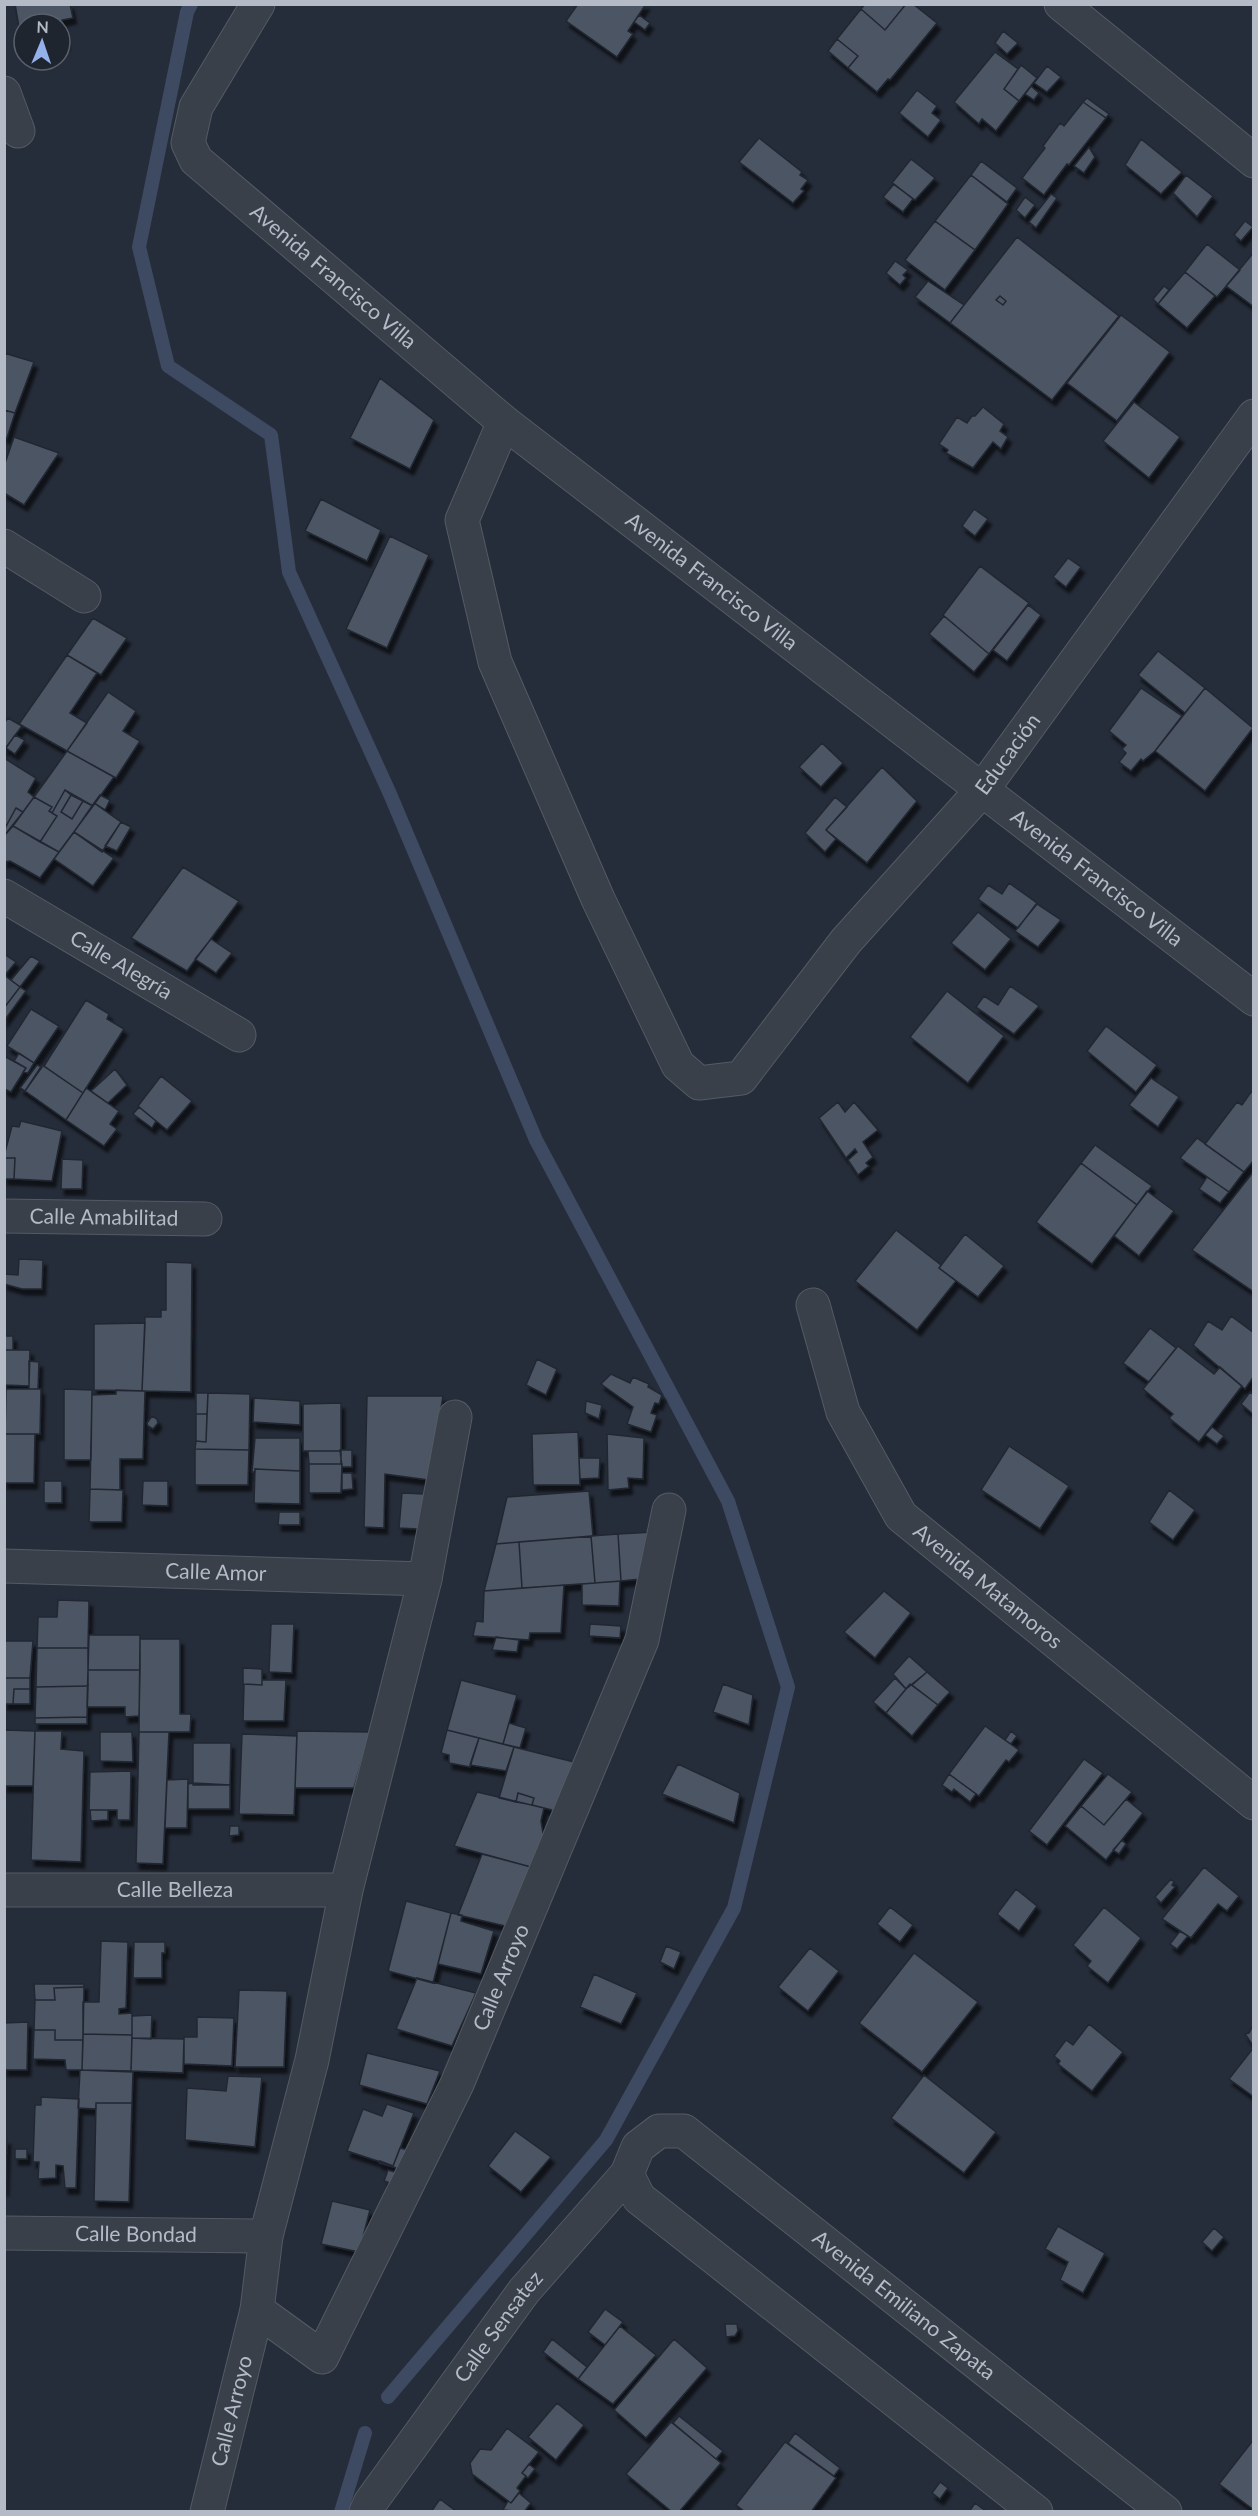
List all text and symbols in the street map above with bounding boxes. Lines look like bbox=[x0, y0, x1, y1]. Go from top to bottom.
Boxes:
north arrow bbox=[12, 12, 72, 72]
text: N bbox=[36, 17, 49, 36]
street label: Avenida Francisco Villa bbox=[246, 198, 422, 353]
street label: Avenida Francisco Villa bbox=[621, 506, 803, 654]
street label: Educación bbox=[969, 708, 1045, 799]
street label: Avenida Francisco Villa bbox=[1007, 803, 1189, 951]
street label: Calle Alegría bbox=[66, 924, 177, 1004]
street label: Calle Amabilitad bbox=[30, 1202, 179, 1230]
street label: Avenida Matamoros bbox=[909, 1518, 1068, 1653]
street label: Calle Amor bbox=[165, 1557, 267, 1585]
street label: Calle Belleza bbox=[117, 1876, 233, 1901]
street label: Calle Arroyo bbox=[467, 1920, 533, 2034]
street label: Calle Bondad bbox=[75, 2220, 197, 2246]
street label: Avenida Emiliano Zapata bbox=[809, 2224, 1001, 2384]
street label: Calle Sensatez bbox=[448, 2265, 547, 2387]
street label: Calle Arroyo bbox=[205, 2353, 256, 2469]

